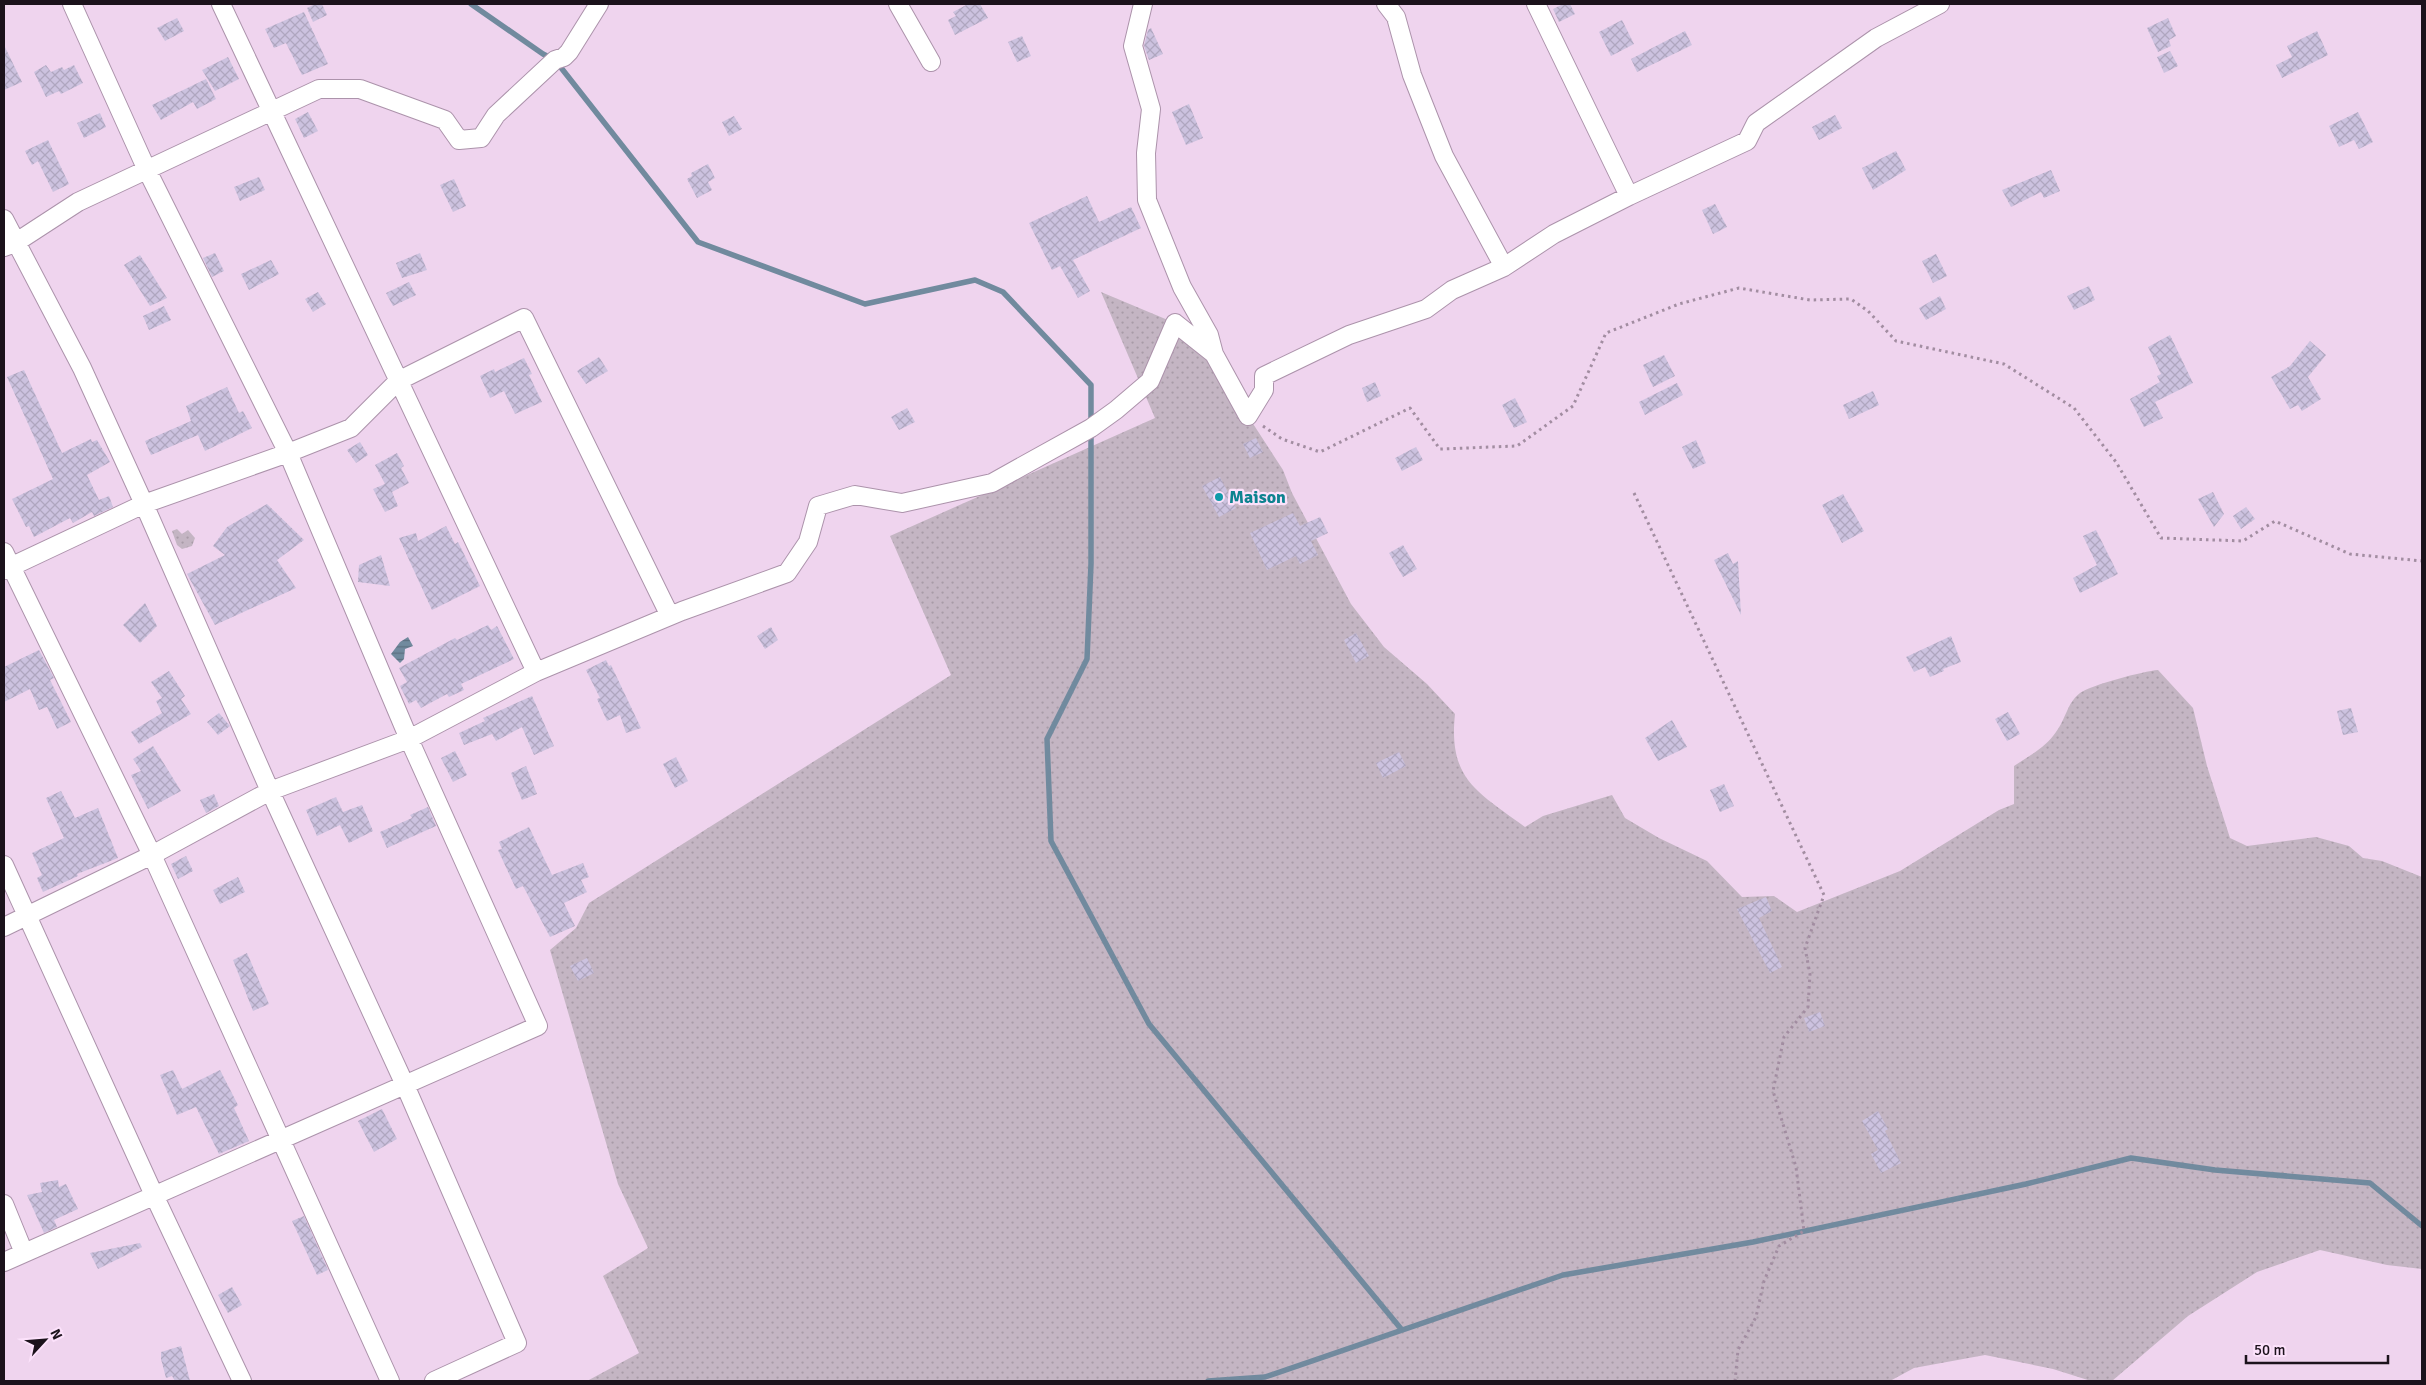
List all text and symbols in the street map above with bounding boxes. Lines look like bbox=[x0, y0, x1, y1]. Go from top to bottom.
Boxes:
place label: Maison bbox=[1229, 486, 1286, 508]
marker: Maison bbox=[1213, 491, 1225, 503]
north arrow bbox=[20, 1315, 70, 1365]
text: N bbox=[46, 1326, 66, 1343]
scale bar bbox=[2246, 1332, 2388, 1364]
text: 50 m bbox=[2254, 1341, 2285, 1359]

